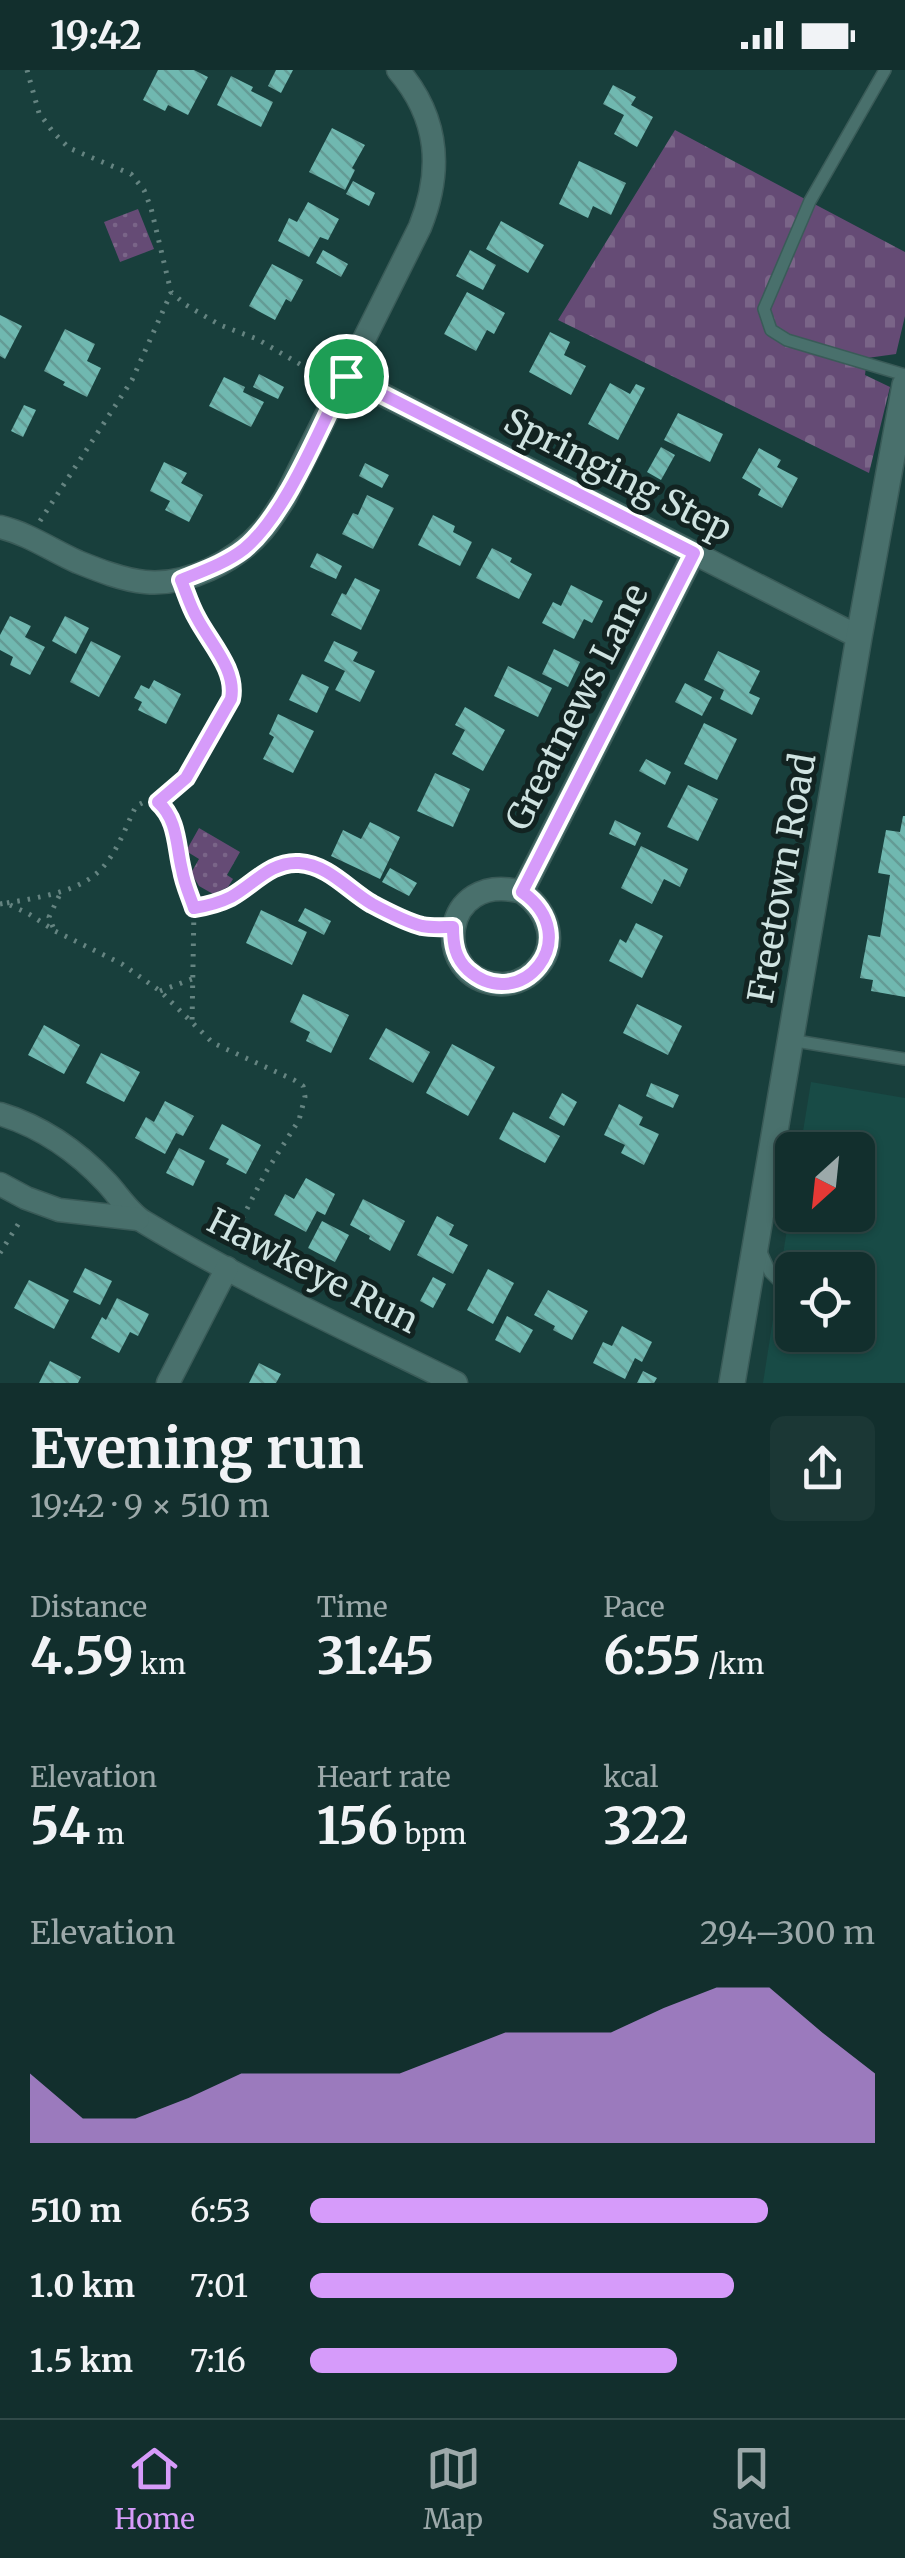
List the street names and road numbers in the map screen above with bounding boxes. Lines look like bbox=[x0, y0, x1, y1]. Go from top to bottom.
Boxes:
street label: Springing Step bbox=[497, 399, 739, 551]
street label: Greatnews Lane bbox=[496, 577, 658, 837]
street label: Freetown Road bbox=[738, 750, 826, 1006]
street label: Hawkeye Run bbox=[200, 1199, 426, 1343]

